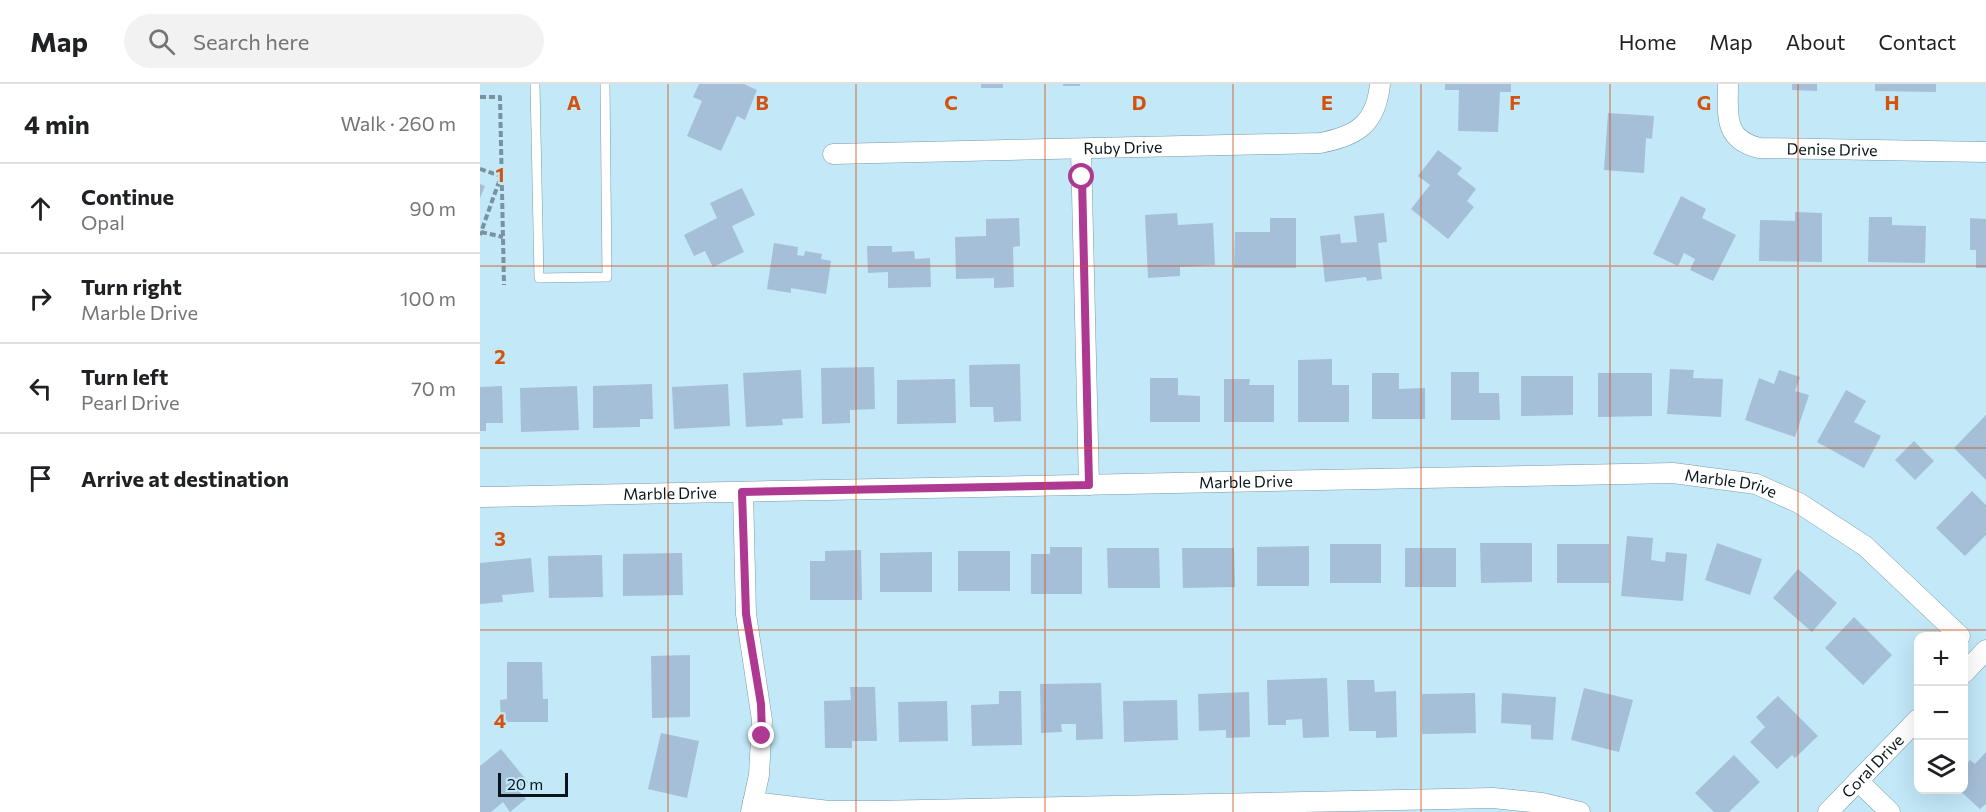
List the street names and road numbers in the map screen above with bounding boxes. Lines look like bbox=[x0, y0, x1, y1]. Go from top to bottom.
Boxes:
street label: Ruby Drive bbox=[1083, 137, 1163, 157]
street label: Denise Drive bbox=[1786, 138, 1878, 159]
street label: Marble Drive bbox=[1684, 465, 1780, 501]
street label: Marble Drive bbox=[1199, 471, 1293, 492]
street label: Marble Drive bbox=[623, 482, 717, 503]
street label: Coral Drive bbox=[1837, 730, 1907, 801]

